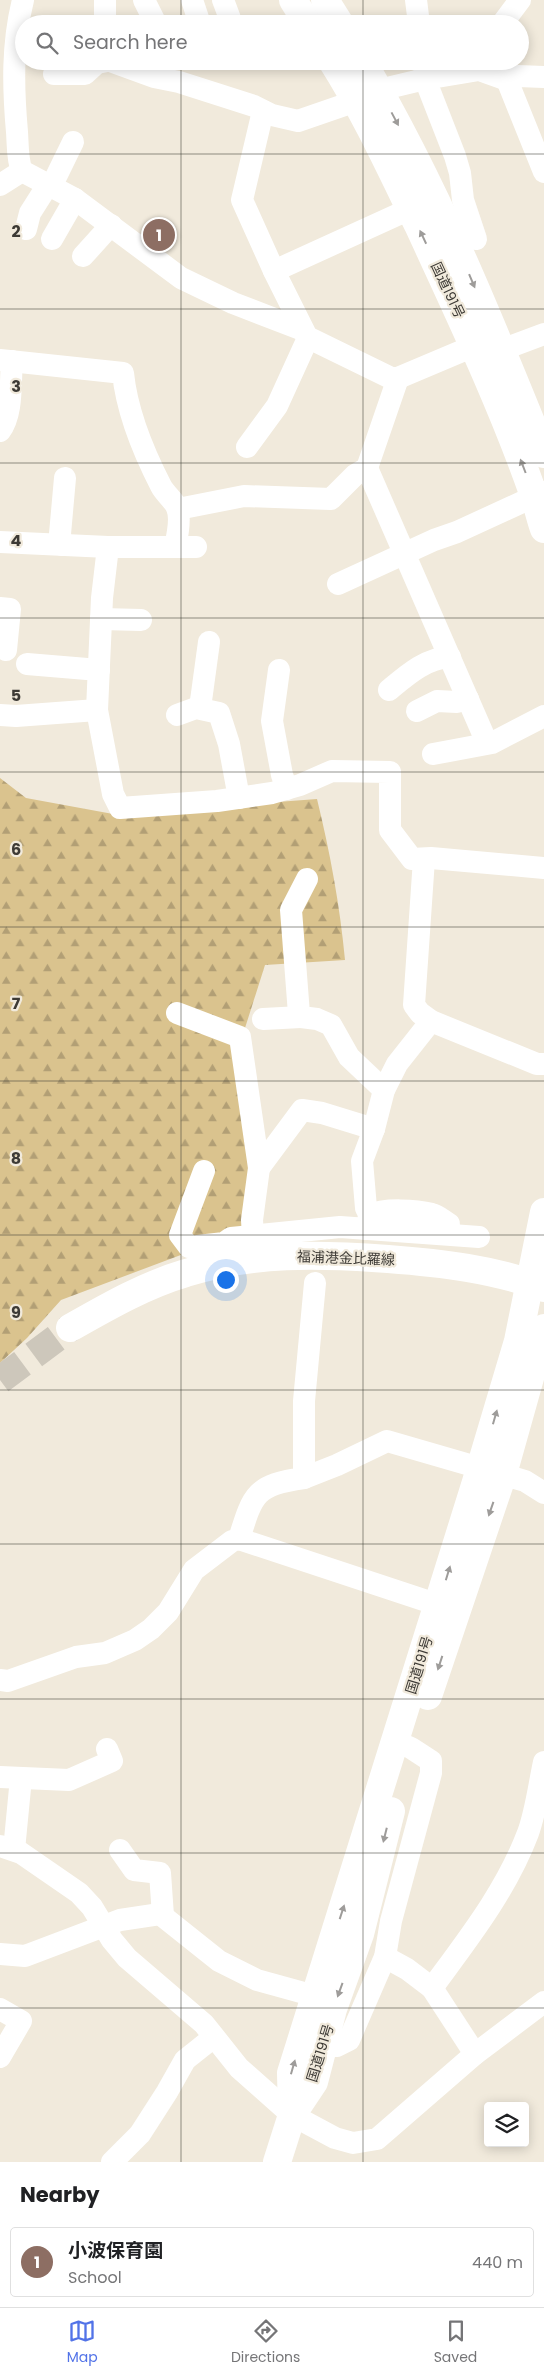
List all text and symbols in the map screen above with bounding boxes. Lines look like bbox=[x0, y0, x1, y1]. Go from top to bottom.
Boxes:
search box bbox=[15, 15, 529, 70]
icon: search bbox=[33, 29, 61, 57]
text: Search here bbox=[73, 29, 187, 56]
one-way arrow bbox=[391, 112, 399, 126]
pin: 1 bbox=[143, 216, 175, 254]
text: 2 bbox=[11, 220, 21, 243]
one-way arrow bbox=[419, 230, 427, 244]
street label: 国道191号 bbox=[426, 259, 470, 321]
one-way arrow bbox=[469, 274, 477, 288]
text: 3 bbox=[11, 375, 21, 398]
one-way arrow bbox=[518, 459, 526, 473]
text: 4 bbox=[11, 529, 22, 552]
text: 5 bbox=[11, 684, 21, 707]
text: 6 bbox=[11, 838, 21, 861]
text: 7 bbox=[12, 992, 21, 1015]
text: 8 bbox=[11, 1147, 21, 1170]
street label: 福浦港金比羅線 bbox=[297, 1246, 395, 1270]
your location bbox=[213, 1267, 239, 1293]
text: 9 bbox=[11, 1301, 21, 1324]
one-way arrow bbox=[492, 1410, 500, 1425]
one-way arrow bbox=[487, 1502, 495, 1517]
one-way arrow bbox=[444, 1565, 452, 1580]
street label: 国道191号 bbox=[401, 1633, 437, 1697]
one-way arrow bbox=[435, 1656, 443, 1671]
one-way arrow bbox=[381, 1827, 389, 1842]
one-way arrow bbox=[338, 1904, 346, 1919]
one-way arrow bbox=[336, 1983, 343, 1998]
street label: 国道191号 bbox=[302, 2021, 338, 2085]
one-way arrow bbox=[290, 2059, 298, 2074]
map controls bbox=[484, 2102, 529, 2147]
button: layers bbox=[484, 2102, 529, 2147]
text: Nearby bbox=[20, 2180, 100, 2209]
text: 小波保育園 bbox=[68, 2237, 163, 2264]
text: 1 bbox=[34, 2251, 40, 2274]
text: 440 m bbox=[472, 2251, 523, 2274]
text: School bbox=[68, 2266, 122, 2289]
tab: Map bbox=[67, 2317, 98, 2368]
tab: Directions bbox=[231, 2317, 300, 2368]
tab: Saved bbox=[434, 2317, 477, 2368]

